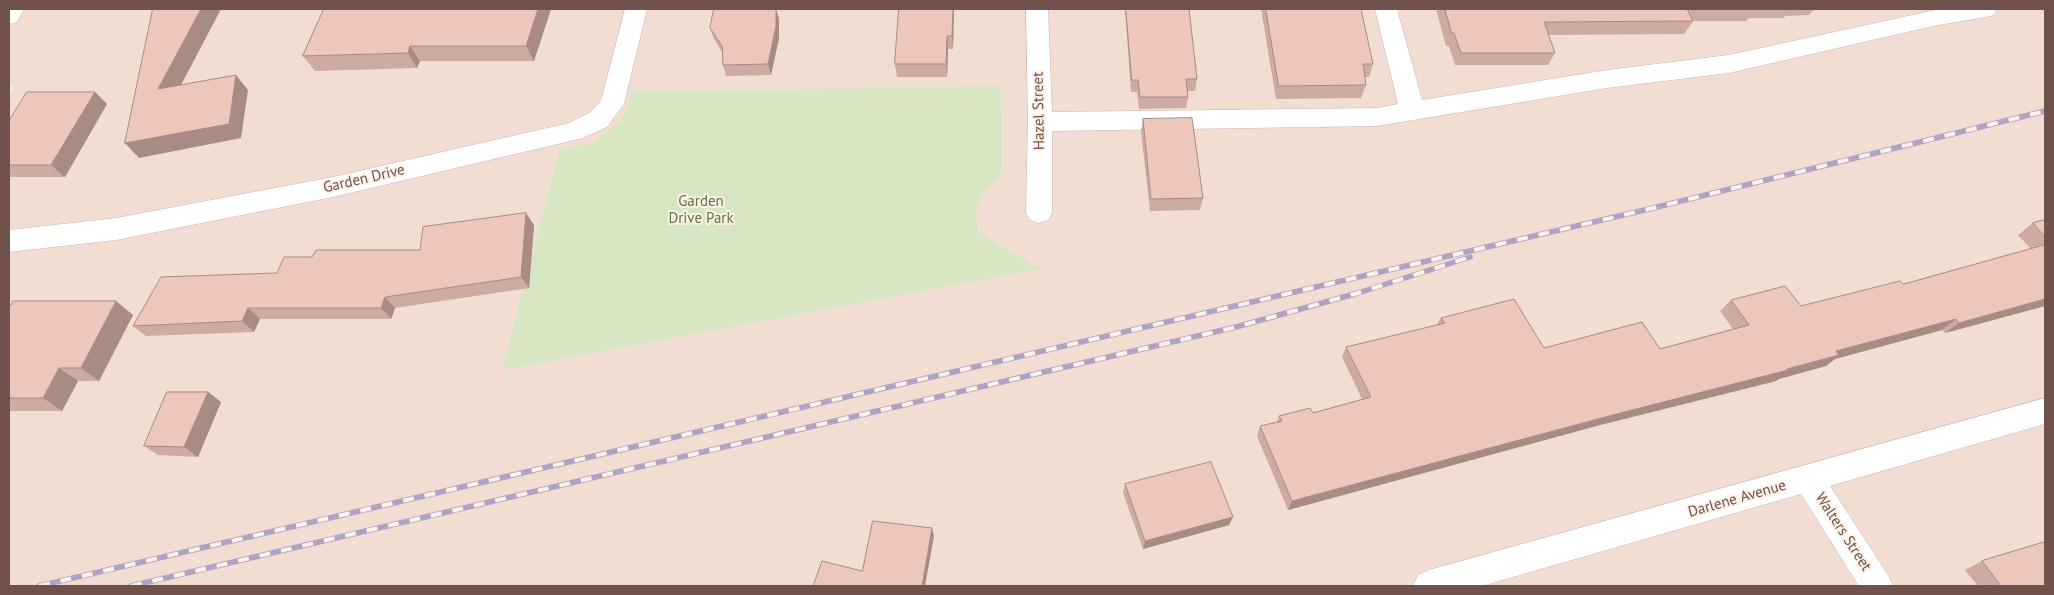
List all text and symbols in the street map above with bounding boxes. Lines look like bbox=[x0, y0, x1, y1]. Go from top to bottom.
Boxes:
street label: Hazel Street bbox=[1029, 72, 1049, 150]
street label: Garden Drive bbox=[321, 161, 407, 197]
park label: Garden Drive Park bbox=[668, 193, 734, 228]
street label: Darlene Avenue bbox=[1686, 476, 1788, 522]
street label: Walters Street bbox=[1811, 489, 1875, 575]

